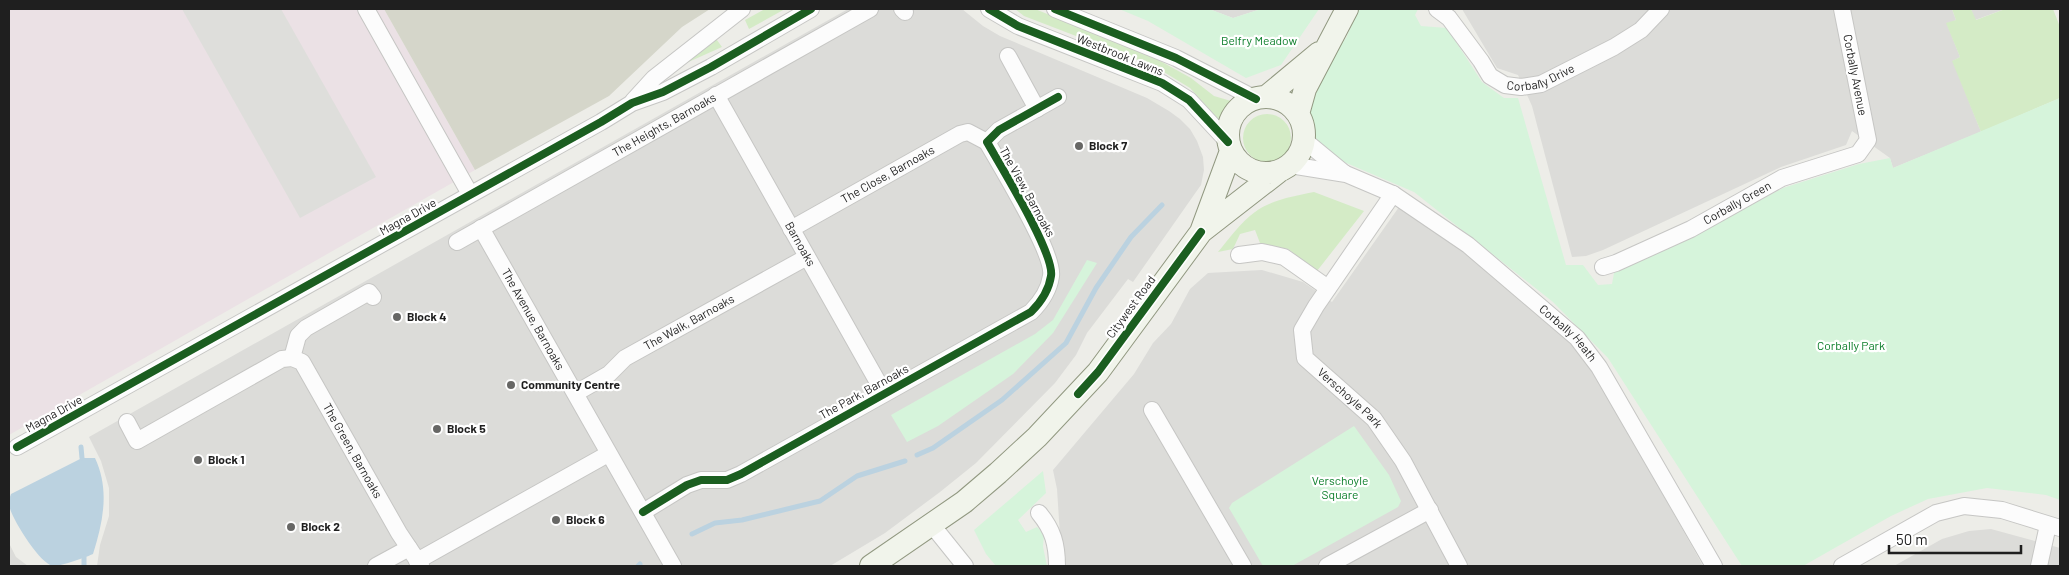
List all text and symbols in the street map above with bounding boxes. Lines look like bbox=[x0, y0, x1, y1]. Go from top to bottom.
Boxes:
street label: Westbrook Lawns bbox=[1075, 30, 1166, 78]
park label: Belfry Meadow bbox=[1221, 33, 1297, 47]
street label: Corbally Avenue bbox=[1841, 33, 1871, 117]
street label: Corbally Drive bbox=[1506, 60, 1576, 93]
street label: The Heights, Barnoaks bbox=[610, 89, 718, 159]
place label: Block 7 bbox=[1089, 138, 1127, 152]
marker: Block 7 bbox=[1073, 140, 1085, 152]
street label: The Close, Barnoaks bbox=[838, 142, 937, 206]
street label: The View, Barnoaks bbox=[997, 144, 1059, 239]
street label: Corbally Green bbox=[1701, 178, 1773, 227]
street label: Magna Drive bbox=[377, 195, 438, 237]
street label: Barnoaks bbox=[783, 219, 819, 268]
street label: The Avenue, Barnoaks bbox=[499, 266, 568, 372]
street label: Citywest Road bbox=[1103, 272, 1158, 340]
street label: The Walk, Barnoaks bbox=[641, 291, 736, 352]
street label: Corbally Heath bbox=[1537, 301, 1600, 364]
place label: Block 4 bbox=[407, 309, 447, 323]
marker: Block 4 bbox=[391, 311, 403, 323]
park label: Corbally Park bbox=[1817, 338, 1885, 352]
street label: The Park, Barnoaks bbox=[816, 361, 911, 421]
street label: Verschoyle Park bbox=[1315, 364, 1386, 430]
place label: Community Centre bbox=[521, 377, 621, 391]
marker: Community Centre bbox=[505, 379, 517, 391]
street label: Magna Drive bbox=[23, 392, 84, 434]
street label: The Green, Barnoaks bbox=[321, 400, 386, 501]
place label: Block 5 bbox=[447, 421, 486, 435]
marker: Block 5 bbox=[431, 423, 443, 435]
place label: Block 1 bbox=[208, 452, 245, 466]
marker: Block 1 bbox=[192, 454, 204, 466]
park label: Verschoyle Square bbox=[1312, 473, 1368, 501]
place label: Block 6 bbox=[566, 512, 605, 526]
marker: Block 6 bbox=[550, 514, 562, 526]
place label: Block 2 bbox=[301, 519, 340, 533]
marker: Block 2 bbox=[285, 521, 297, 533]
scale bar bbox=[1889, 522, 2022, 554]
text: 50 m bbox=[1896, 530, 1928, 548]

